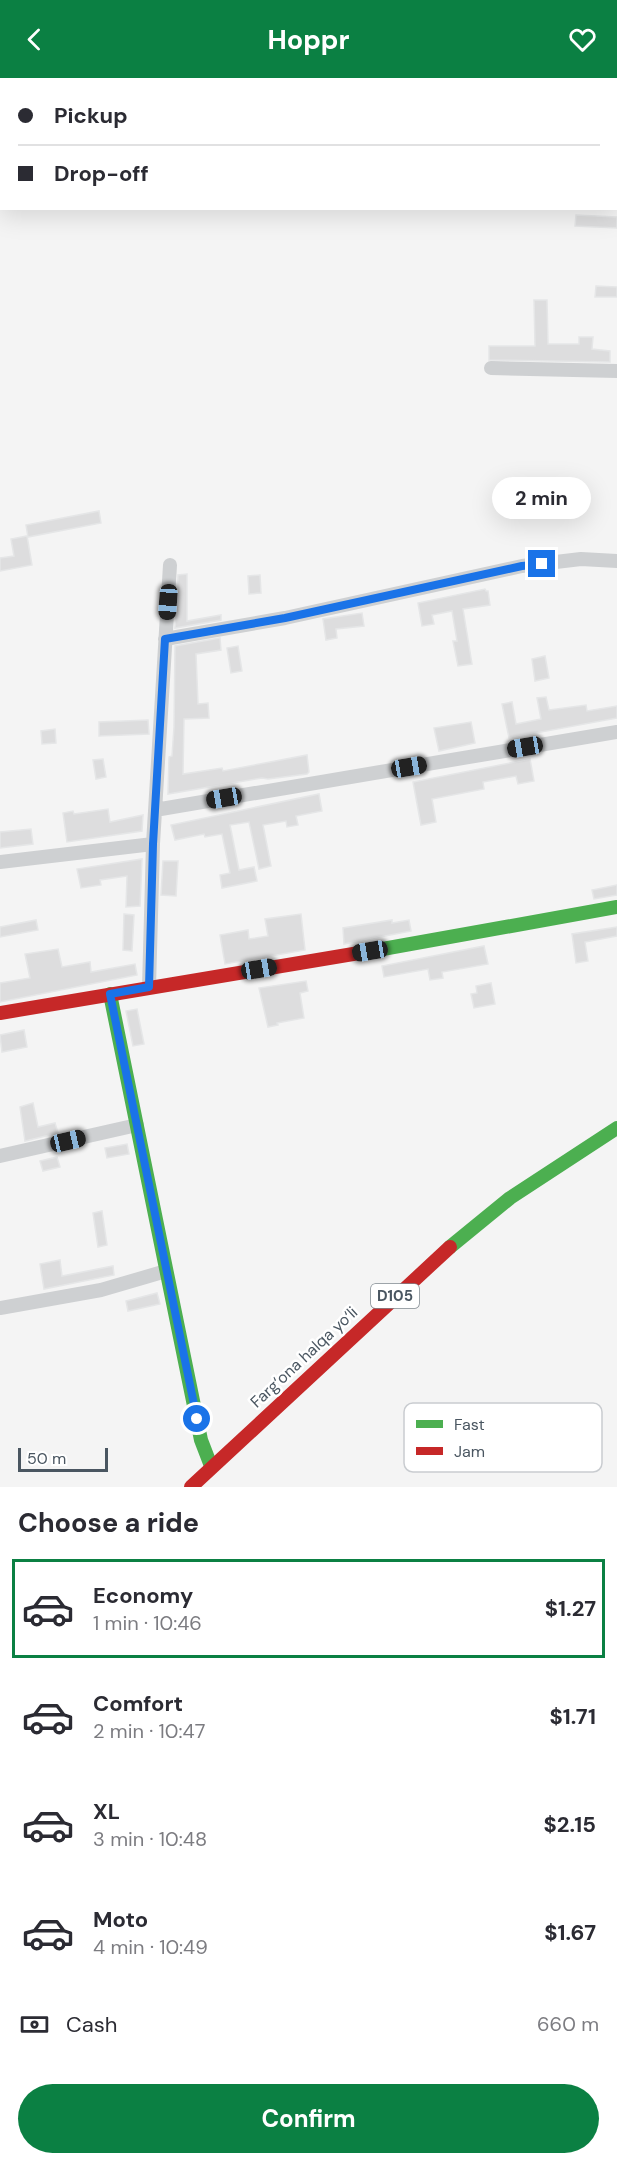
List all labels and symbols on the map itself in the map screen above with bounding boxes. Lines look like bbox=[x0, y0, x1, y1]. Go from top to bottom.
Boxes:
callout: 2 min bbox=[492, 477, 592, 519]
route end bbox=[528, 550, 555, 577]
car bbox=[158, 583, 178, 621]
car bbox=[506, 735, 544, 759]
car bbox=[390, 755, 428, 779]
car bbox=[205, 786, 243, 810]
car bbox=[351, 939, 389, 963]
car bbox=[240, 957, 278, 981]
car bbox=[48, 1128, 88, 1154]
road number: D105 bbox=[371, 1284, 419, 1308]
street label: Farg‘ona halqa yo‘li bbox=[246, 1302, 362, 1412]
legend bbox=[404, 1403, 602, 1472]
route start bbox=[183, 1405, 210, 1432]
text: Fast bbox=[454, 1414, 485, 1435]
text: Jam bbox=[454, 1441, 485, 1462]
scale bar bbox=[18, 1445, 108, 1472]

